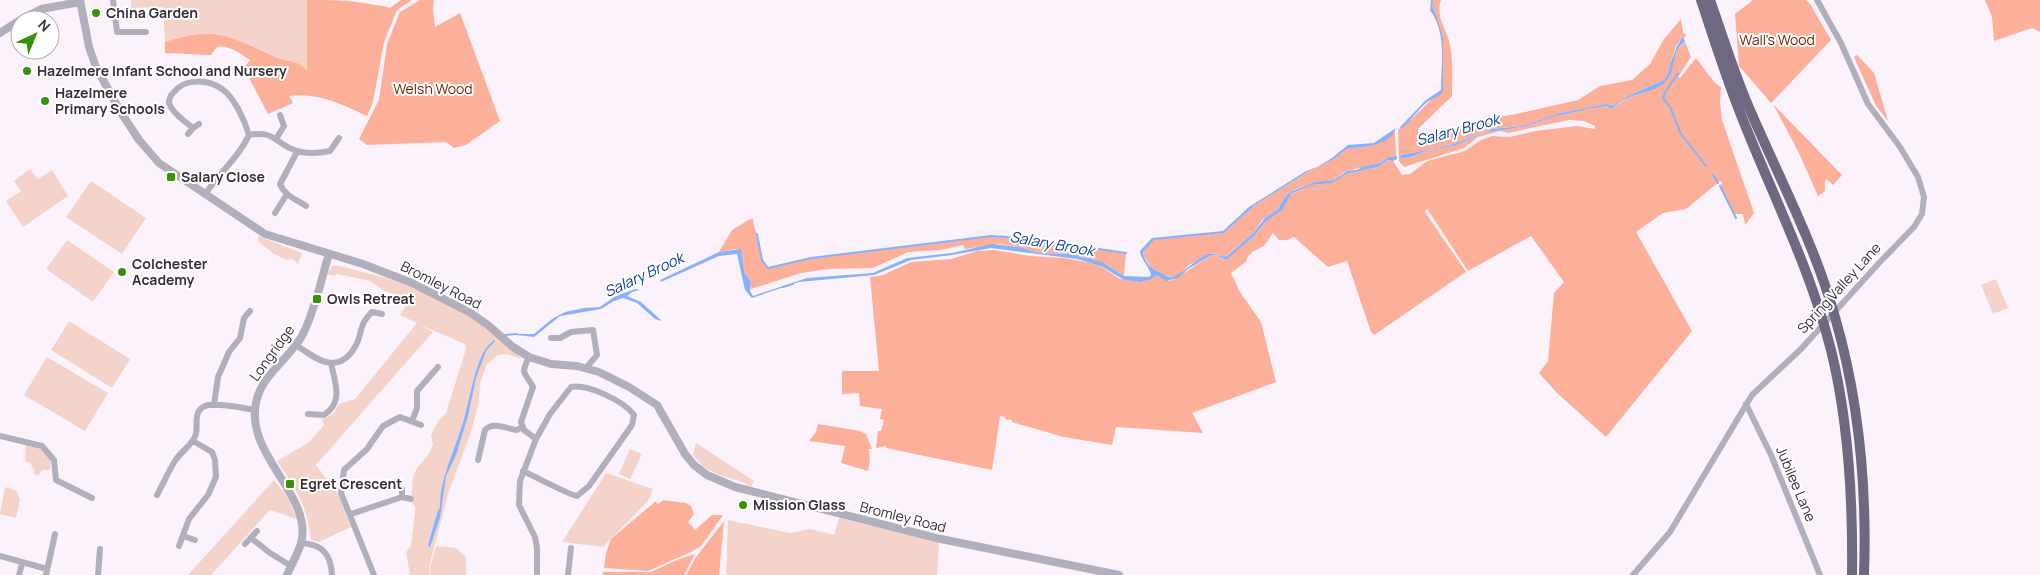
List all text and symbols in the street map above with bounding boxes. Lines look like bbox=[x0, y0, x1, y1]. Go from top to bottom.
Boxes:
place label: China Garden bbox=[106, 3, 198, 22]
marker: China Garden bbox=[90, 7, 102, 19]
north arrow bbox=[10, 10, 60, 60]
text: N bbox=[34, 15, 55, 36]
park label: Wall's Wood bbox=[1739, 30, 1815, 49]
place label: Hazelmere Infant School and Nursery bbox=[37, 61, 287, 80]
marker: Hazelmere Infant School and Nursery bbox=[21, 65, 33, 77]
park label: Welsh Wood bbox=[393, 79, 473, 98]
place label: Hazelmere Primary Schools bbox=[55, 83, 165, 118]
marker: Hazelmere Primary Schools bbox=[39, 95, 51, 107]
water label: Salary Brook bbox=[1414, 108, 1504, 151]
place label: Salary Close bbox=[181, 167, 265, 186]
marker: Salary Close bbox=[165, 171, 177, 183]
water label: Salary Brook bbox=[1008, 226, 1098, 262]
street label: Spring Valley Lane bbox=[1793, 238, 1885, 337]
water label: Salary Brook bbox=[601, 246, 689, 302]
place label: Colchester Academy bbox=[132, 254, 208, 289]
street label: Bromley Road bbox=[398, 256, 485, 313]
marker: Colchester Academy bbox=[116, 266, 128, 278]
place label: Owls Retreat bbox=[327, 289, 415, 308]
marker: Owls Retreat bbox=[311, 293, 323, 305]
street label: Longridge bbox=[245, 321, 298, 385]
street label: Jubilee Lane bbox=[1772, 443, 1821, 524]
place label: Egret Crescent bbox=[300, 474, 402, 493]
marker: Egret Crescent bbox=[284, 478, 296, 490]
place label: Mission Glass bbox=[753, 495, 846, 514]
street label: Bromley Road bbox=[858, 497, 948, 536]
marker: Mission Glass bbox=[737, 499, 749, 511]

